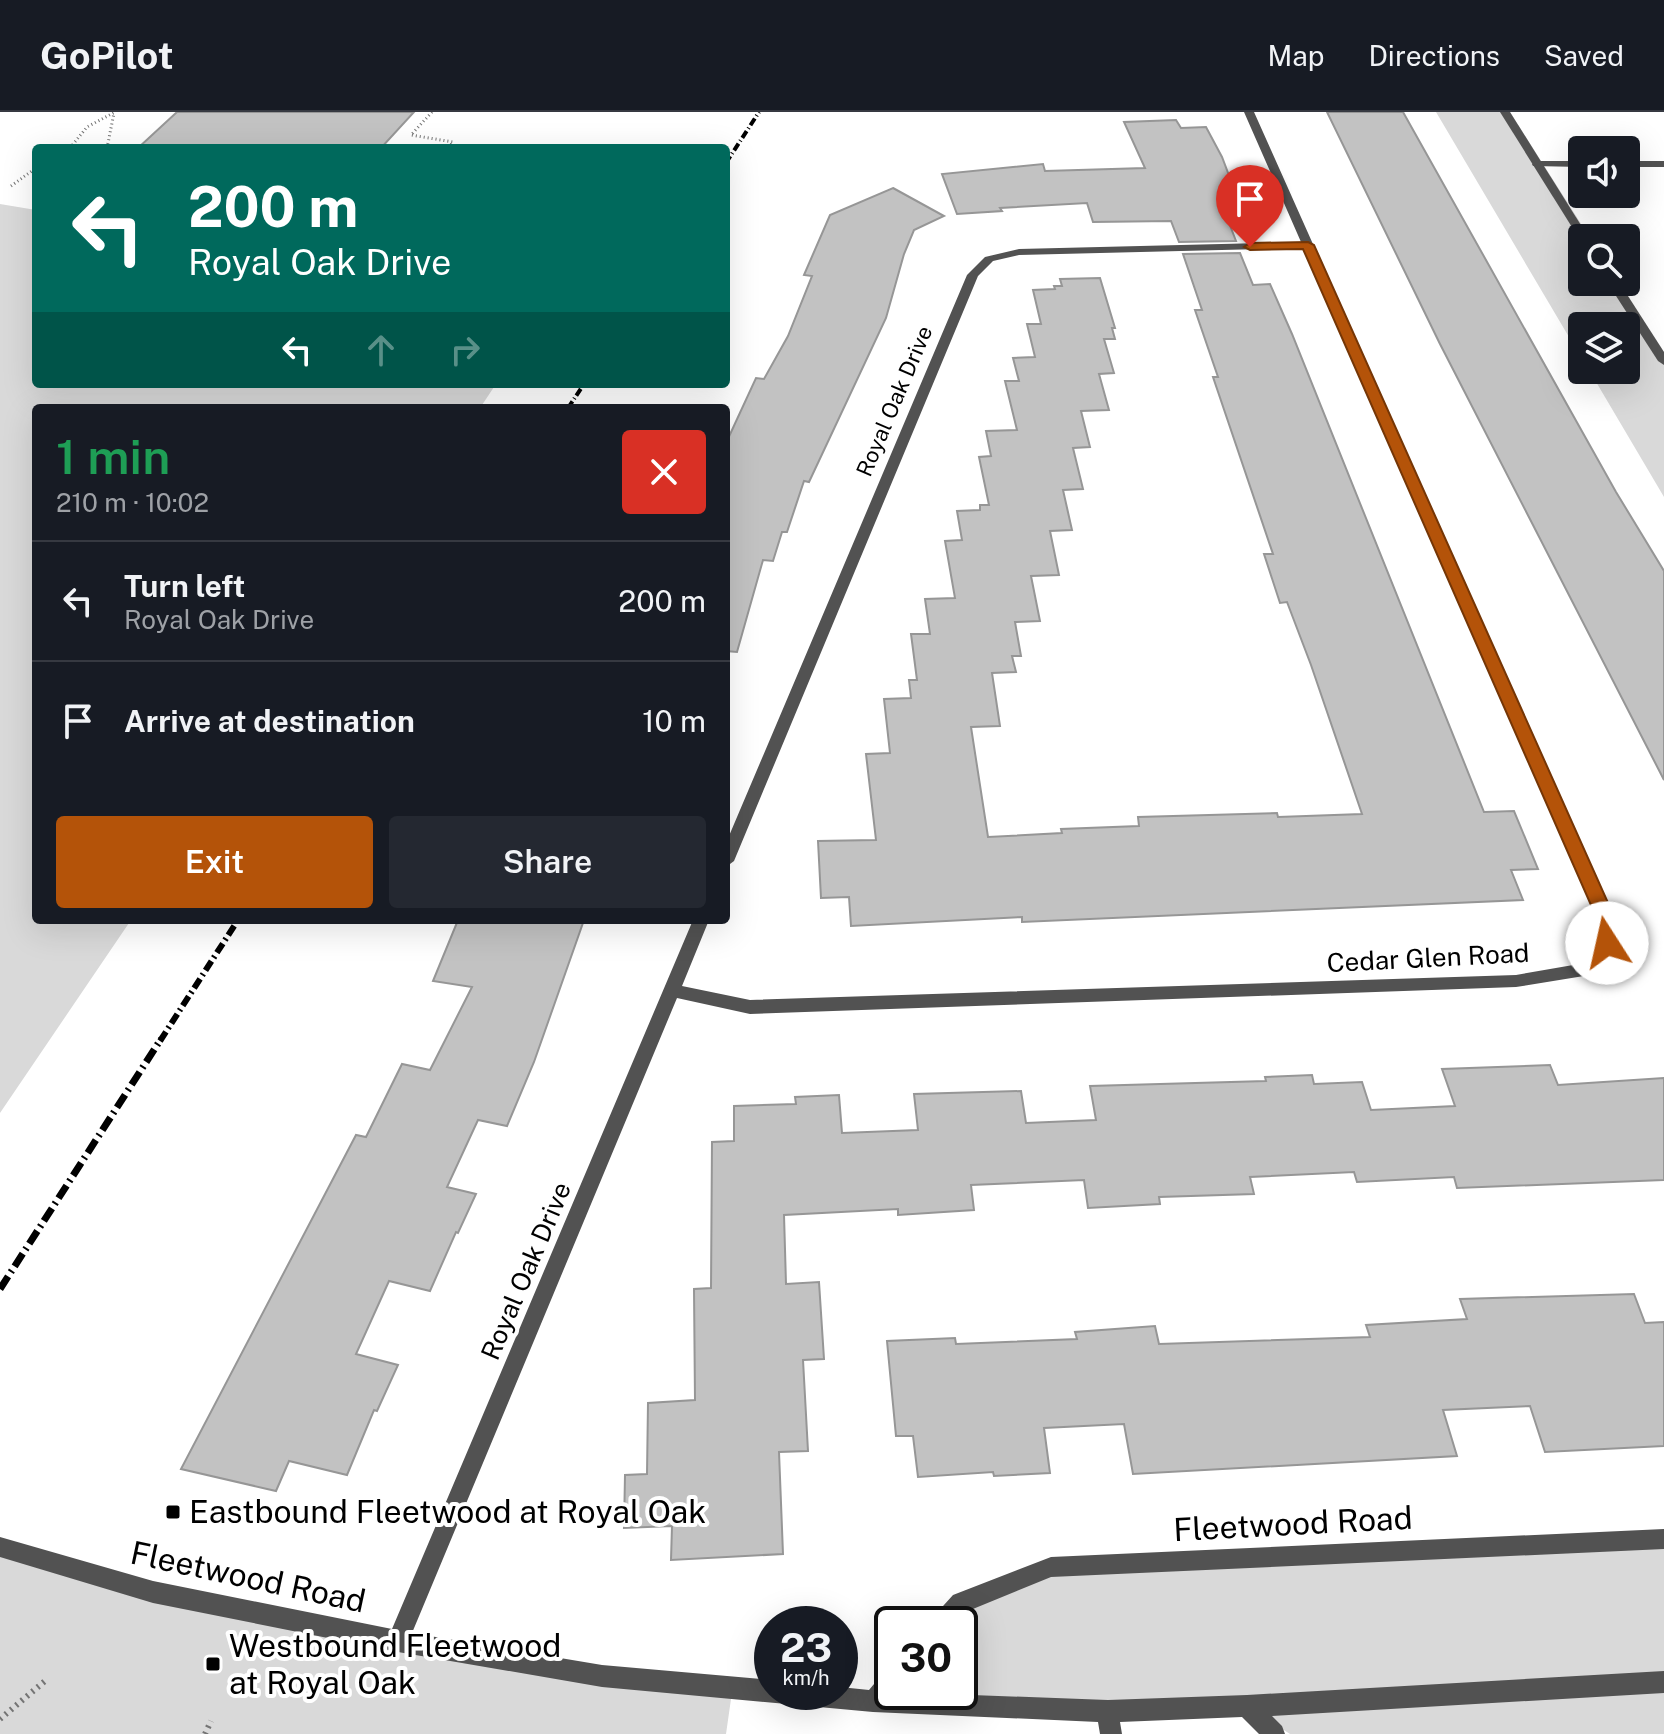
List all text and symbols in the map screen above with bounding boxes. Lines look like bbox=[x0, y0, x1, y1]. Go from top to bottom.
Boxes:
text: GoPilot bbox=[40, 33, 174, 78]
text: Map bbox=[1268, 39, 1324, 72]
text: Directions bbox=[1368, 39, 1500, 72]
text: Saved bbox=[1544, 39, 1624, 72]
map controls bbox=[1568, 136, 1640, 384]
button: sound bbox=[1568, 136, 1640, 208]
pin bbox=[1216, 165, 1284, 247]
text: 200 m bbox=[188, 174, 358, 240]
icon: left bbox=[56, 176, 160, 280]
icon: arrive bbox=[1228, 177, 1272, 221]
button: search bbox=[1568, 224, 1640, 296]
text: Royal Oak Drive bbox=[188, 241, 451, 283]
button: layers bbox=[1568, 312, 1640, 384]
street label: Royal Oak Drive bbox=[851, 322, 937, 480]
icon: left bbox=[275, 328, 319, 372]
icon: ahead bbox=[359, 328, 403, 372]
icon: right bbox=[443, 328, 487, 372]
text: 1 min bbox=[56, 428, 170, 485]
button: close bbox=[622, 430, 706, 514]
text: 210 m · 10:02 bbox=[56, 487, 209, 518]
text: Turn left bbox=[124, 568, 245, 604]
icon: left bbox=[56, 579, 100, 623]
text: 200 m bbox=[618, 583, 706, 619]
text: Royal Oak Drive bbox=[124, 604, 314, 635]
icon: arrive bbox=[56, 699, 100, 743]
text: Arrive at destination bbox=[124, 703, 415, 739]
text: 10 m bbox=[642, 703, 706, 739]
button: Exit bbox=[56, 816, 373, 908]
button: Share bbox=[389, 816, 706, 908]
position arrow bbox=[1565, 901, 1649, 985]
street label: Cedar Glen Road bbox=[1326, 937, 1530, 978]
street label: Royal Oak Drive bbox=[474, 1177, 577, 1364]
place label: Eastbound Fleetwood at Royal Oak bbox=[189, 1493, 706, 1530]
street label: Fleetwood Road bbox=[1172, 1499, 1413, 1548]
marker: Eastbound Fleetwood at Royal Oak bbox=[164, 1503, 182, 1521]
street label: Fleetwood Road bbox=[127, 1534, 369, 1619]
speed limit sign: 30 bbox=[874, 1606, 978, 1710]
text: 23 bbox=[780, 1624, 832, 1671]
place label: Westbound Fleetwood at Royal Oak bbox=[229, 1627, 561, 1701]
marker: Westbound Fleetwood at Royal Oak bbox=[204, 1655, 222, 1673]
text: km/h bbox=[782, 1666, 830, 1690]

